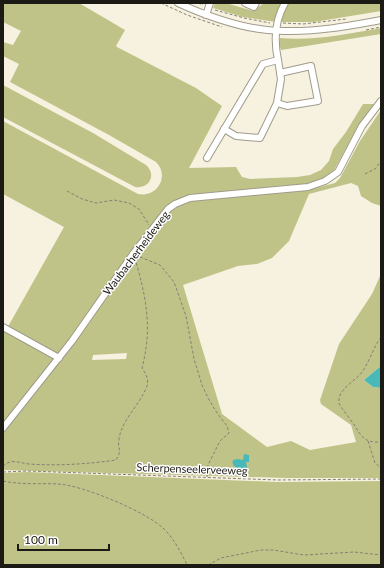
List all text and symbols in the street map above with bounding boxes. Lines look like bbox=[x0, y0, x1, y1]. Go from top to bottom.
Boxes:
street label: Waubacherheideweg bbox=[100, 208, 172, 297]
street label: Scherpenseelerveeweg bbox=[136, 460, 248, 477]
scale bar bbox=[18, 526, 109, 552]
text: 100 m bbox=[24, 532, 58, 547]

